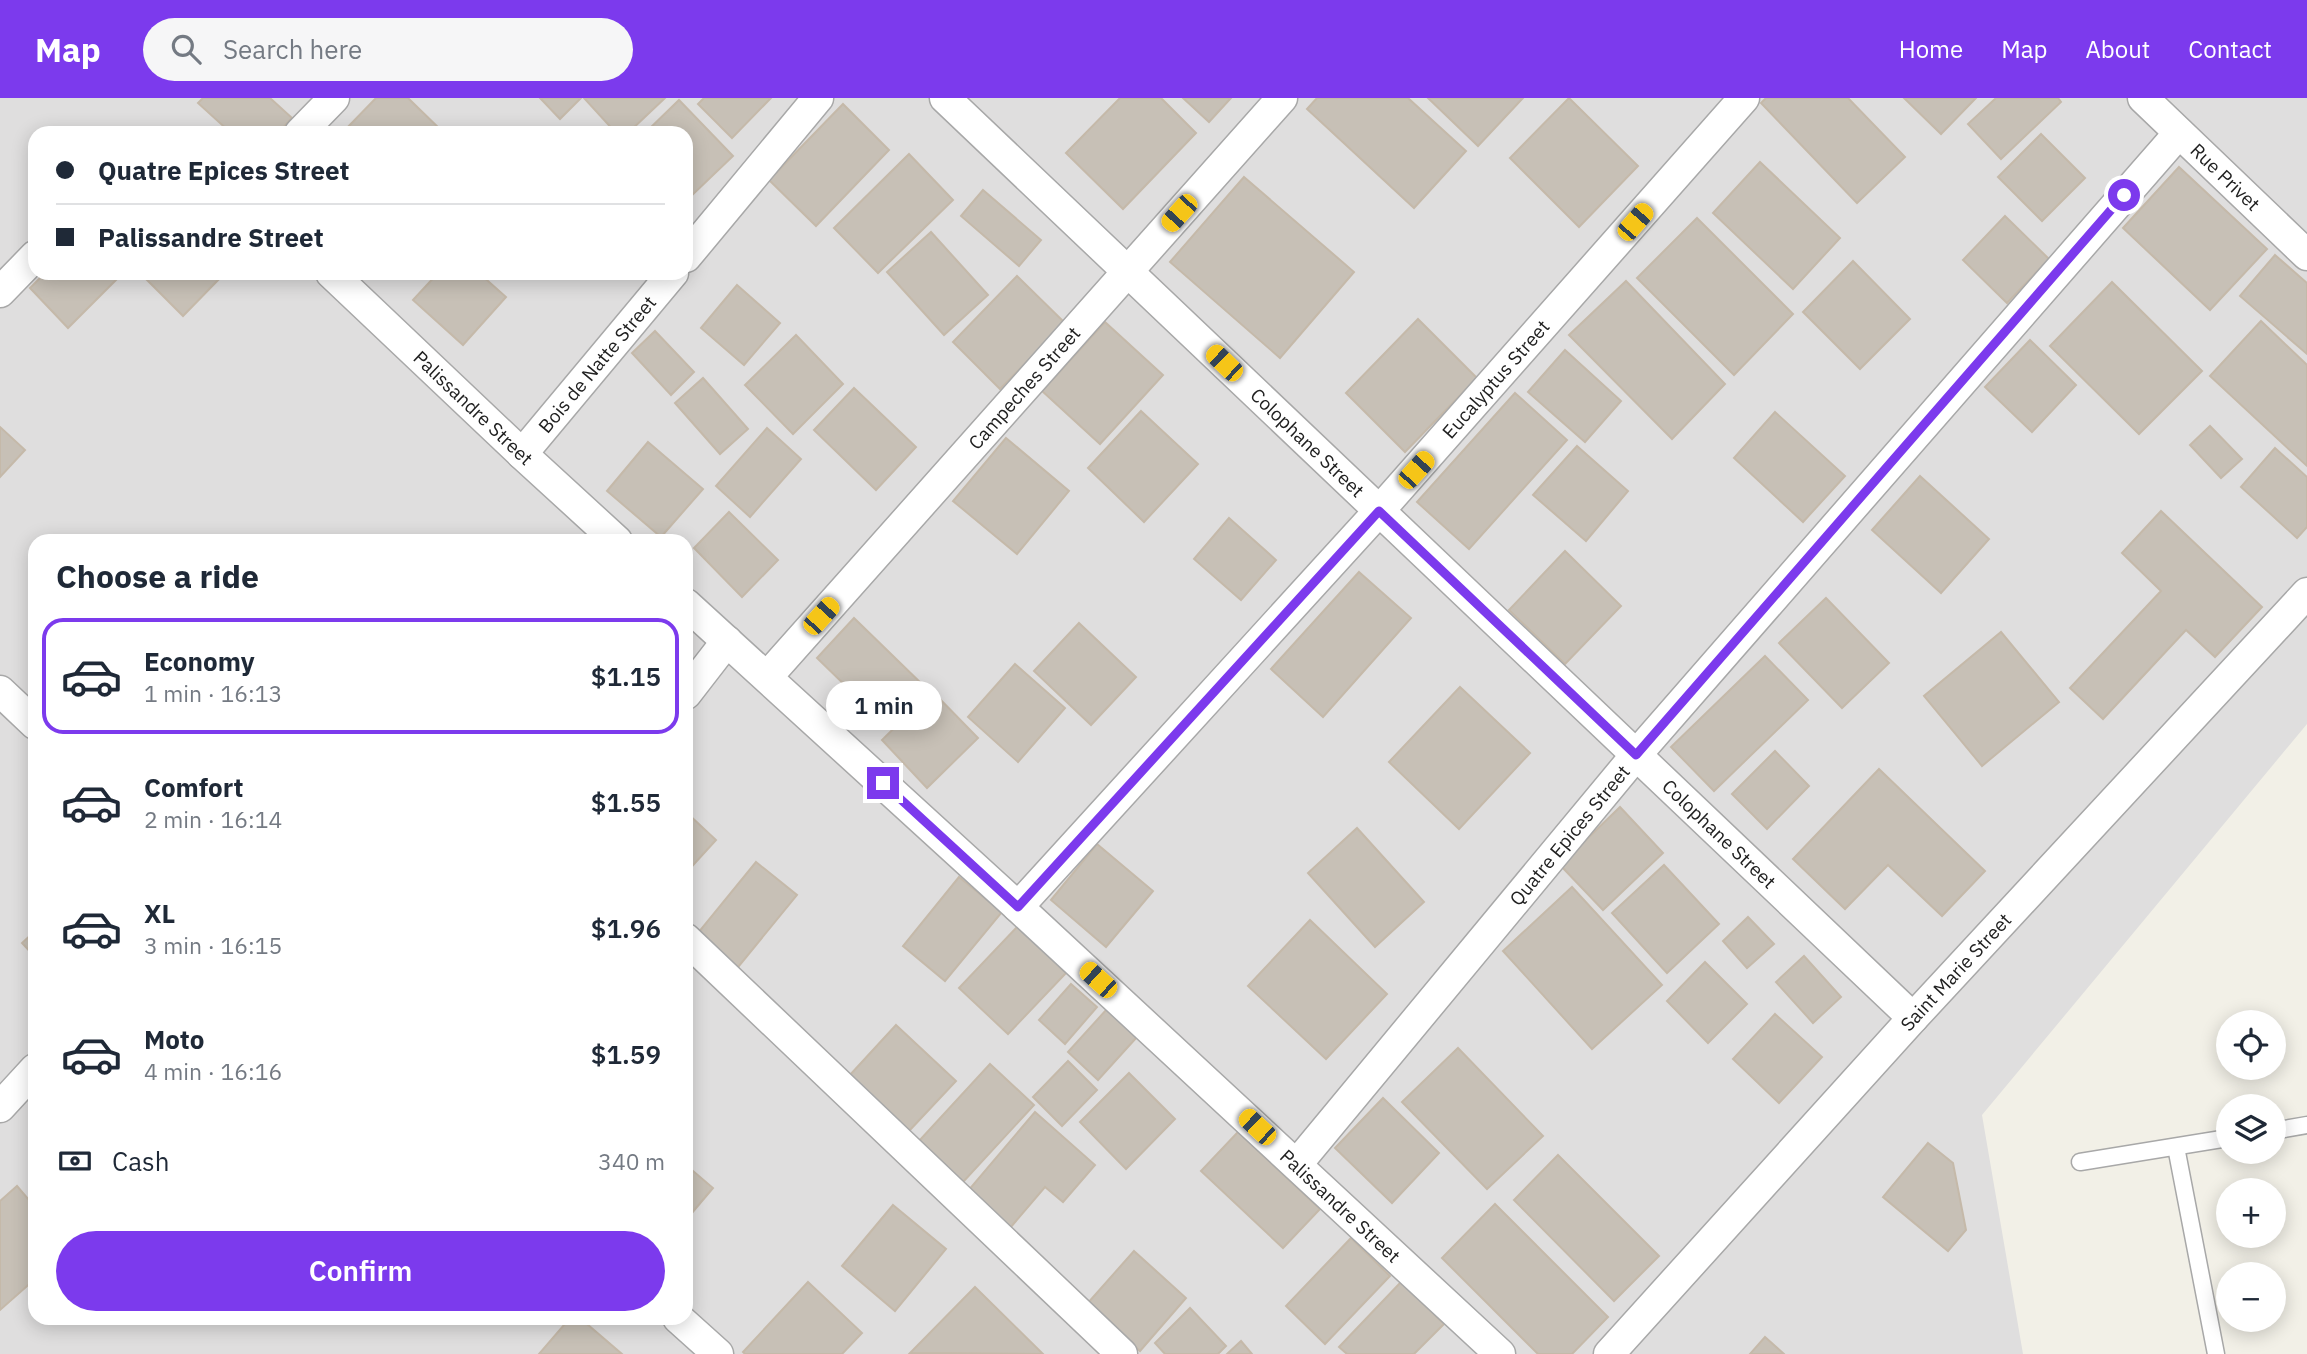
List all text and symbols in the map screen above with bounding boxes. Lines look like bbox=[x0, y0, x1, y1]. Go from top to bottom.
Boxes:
search box bbox=[143, 18, 633, 81]
text: Map bbox=[35, 28, 101, 71]
icon: search bbox=[167, 30, 205, 68]
text: Search here bbox=[223, 32, 362, 66]
text: Home bbox=[1899, 33, 1963, 65]
text: Map bbox=[2001, 33, 2047, 65]
text: About bbox=[2085, 33, 2150, 65]
text: Contact bbox=[2188, 33, 2272, 65]
street label: Rue Privet bbox=[2186, 138, 2265, 216]
text: Quatre Epices Street bbox=[98, 153, 350, 187]
route start bbox=[2108, 179, 2140, 211]
car bbox=[1158, 190, 1201, 236]
car bbox=[1614, 199, 1657, 245]
text: Palissandre Street bbox=[98, 220, 324, 254]
street label: Bois de Natte Street bbox=[533, 291, 661, 438]
street label: Eucalyptus Street bbox=[1437, 315, 1554, 443]
street label: Campeches Street bbox=[963, 321, 1085, 454]
car bbox=[1202, 341, 1247, 385]
street label: Palissandre Street bbox=[408, 346, 538, 470]
street label: Colophane Street bbox=[1245, 383, 1369, 502]
car bbox=[1395, 447, 1438, 493]
text: Choose a ride bbox=[56, 555, 259, 597]
car bbox=[800, 593, 843, 639]
text: Economy bbox=[144, 644, 255, 678]
icon: car bbox=[60, 645, 123, 708]
text: $1.15 bbox=[591, 659, 661, 693]
text: 1 min · 16:13 bbox=[144, 678, 282, 708]
callout: 1 min bbox=[825, 682, 941, 730]
text: 1 min bbox=[854, 690, 914, 720]
street label: Quatre Epices Street bbox=[1504, 760, 1635, 910]
route end bbox=[867, 767, 899, 799]
text: Comfort bbox=[144, 770, 243, 804]
icon: car bbox=[60, 771, 123, 834]
street label: Colophane Street bbox=[1657, 774, 1781, 893]
text: $1.55 bbox=[591, 785, 661, 819]
text: 2 min · 16:14 bbox=[144, 804, 282, 834]
text: XL bbox=[144, 896, 175, 930]
icon: car bbox=[60, 897, 123, 960]
street label: Saint Marie Street bbox=[1895, 908, 2016, 1036]
text: $1.96 bbox=[591, 911, 661, 945]
text: 3 min · 16:15 bbox=[144, 930, 282, 960]
car bbox=[1076, 958, 1121, 1002]
map controls bbox=[2216, 1010, 2286, 1332]
button: locate bbox=[2216, 1010, 2286, 1080]
text: Moto bbox=[144, 1022, 204, 1056]
icon: car bbox=[60, 1023, 123, 1086]
text: $1.59 bbox=[591, 1037, 661, 1071]
text: 4 min · 16:16 bbox=[144, 1056, 282, 1086]
button: layers bbox=[2216, 1094, 2286, 1164]
car bbox=[1235, 1105, 1280, 1149]
icon: cash bbox=[56, 1142, 94, 1180]
text: Cash bbox=[112, 1144, 169, 1178]
street label: Palissandre Street bbox=[1275, 1144, 1406, 1268]
text: 340 m bbox=[598, 1146, 665, 1176]
button: + bbox=[2216, 1178, 2286, 1248]
button: Confirm bbox=[56, 1231, 665, 1311]
button: − bbox=[2216, 1262, 2286, 1332]

